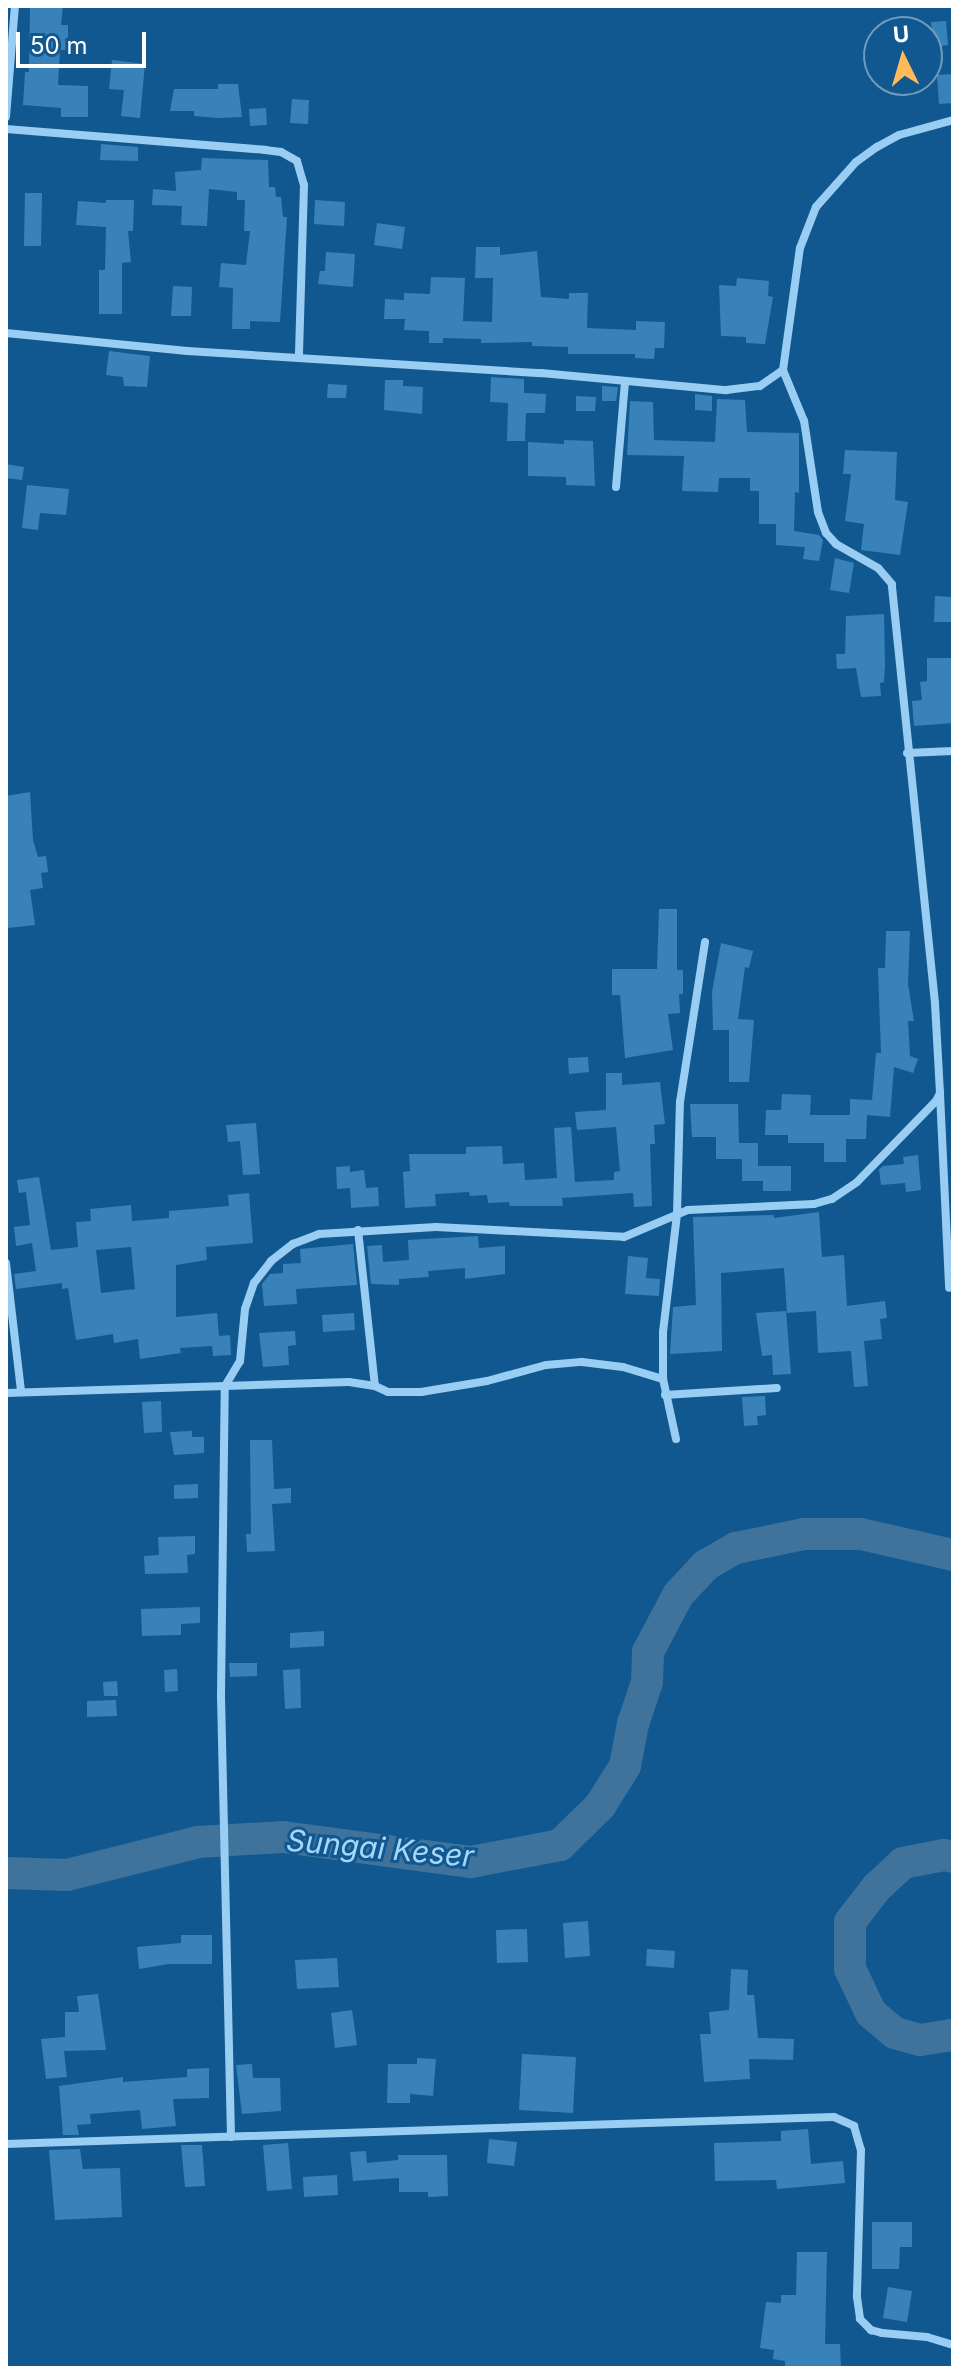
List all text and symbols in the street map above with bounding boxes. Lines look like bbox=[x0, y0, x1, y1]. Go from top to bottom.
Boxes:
scale bar bbox=[20, 16, 150, 66]
north arrow bbox=[863, 16, 943, 96]
text: U bbox=[892, 20, 910, 48]
text: 50 m bbox=[30, 31, 88, 60]
water label: Sungai Keser bbox=[285, 1822, 475, 1874]

